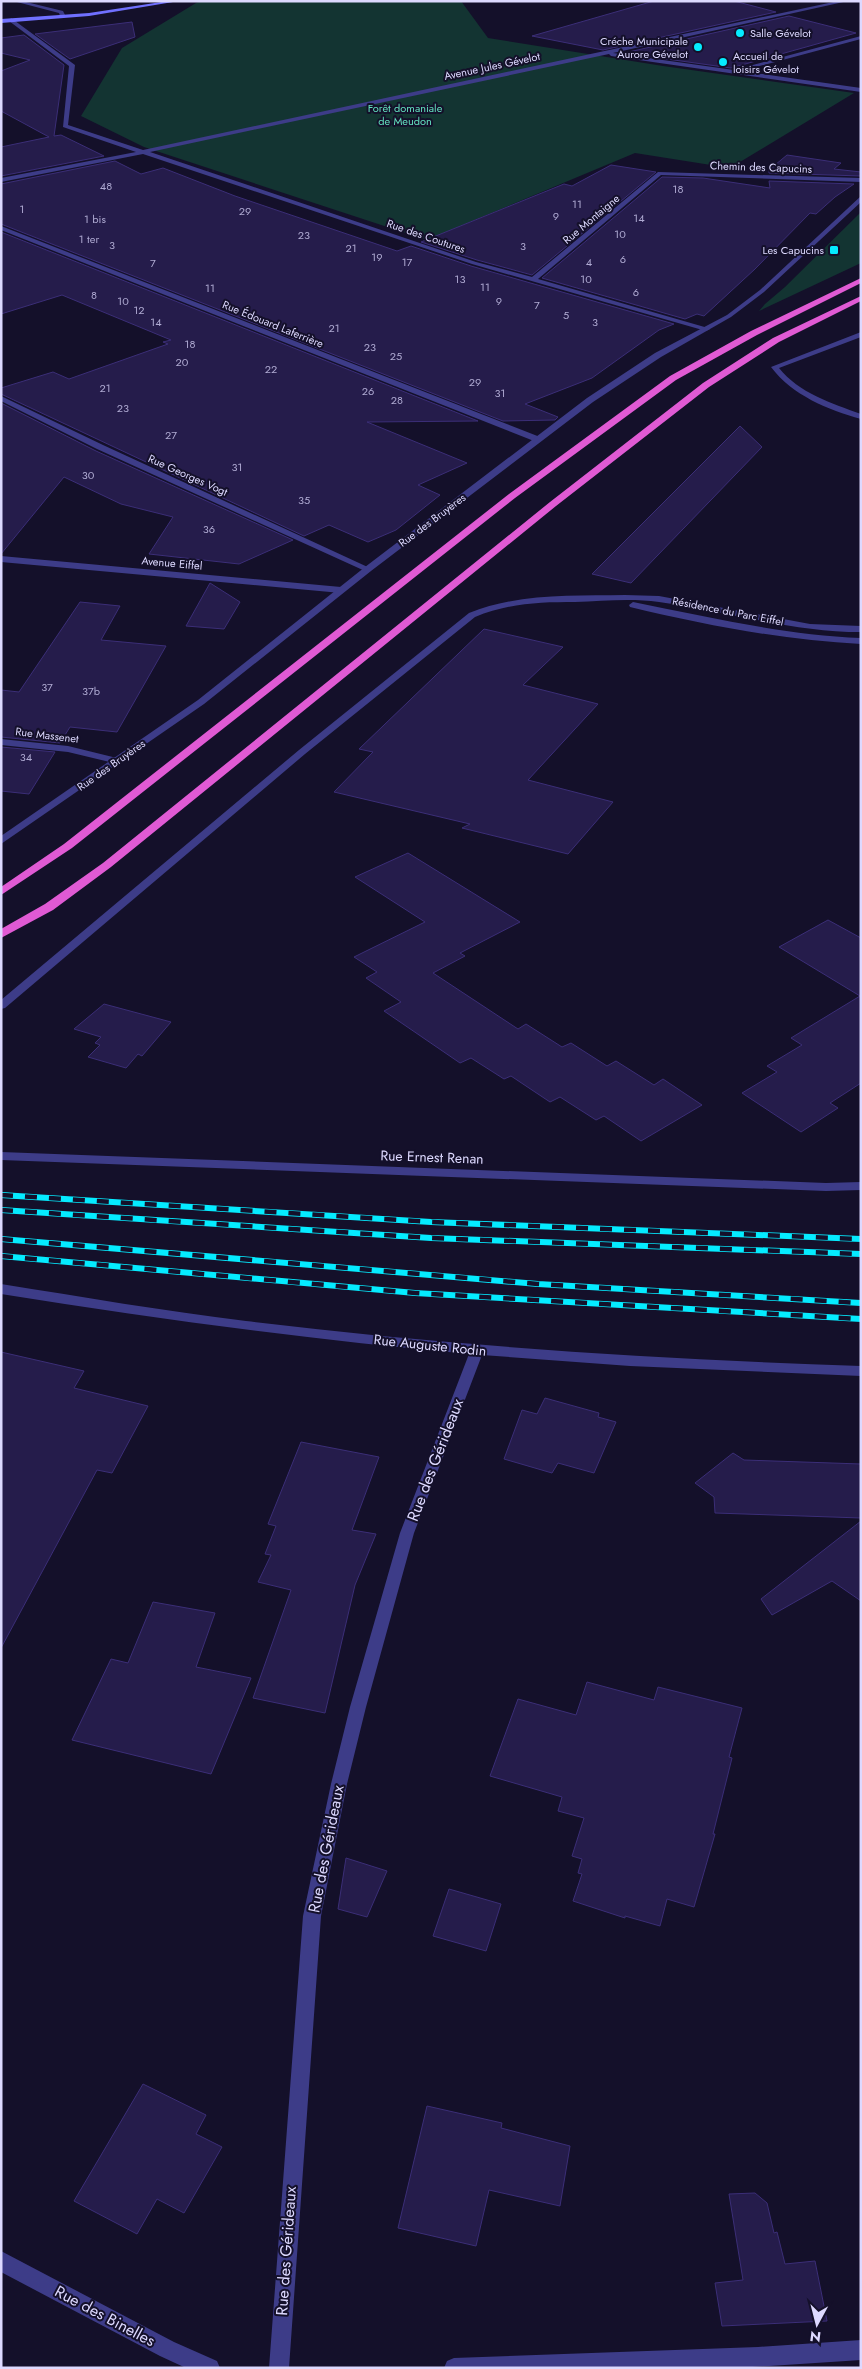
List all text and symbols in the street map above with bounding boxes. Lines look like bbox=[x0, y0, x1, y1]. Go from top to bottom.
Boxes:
place label: Salle Gévelot bbox=[750, 25, 811, 41]
marker: Salle Gévelot bbox=[734, 27, 746, 39]
place label: Créche Municipale Aurore Gévelot bbox=[600, 33, 688, 62]
marker: Créche Municipale Aurore Gévelot bbox=[692, 41, 704, 53]
street label: Avenue Jules Gévelot bbox=[443, 48, 542, 84]
place label: Accueil de loisirs Gévelot bbox=[733, 48, 799, 77]
marker: Accueil de loisirs Gévelot bbox=[717, 56, 729, 68]
park label: Forêt domaniale de Meudon bbox=[368, 100, 443, 129]
street label: Chemin des Capucins bbox=[710, 157, 813, 177]
house number: 48 bbox=[100, 178, 112, 194]
house number: 18 bbox=[673, 181, 683, 197]
street label: Rue Montaigne bbox=[559, 190, 623, 248]
house number: 11 bbox=[572, 196, 582, 212]
house number: 1 bbox=[20, 201, 24, 217]
house number: 29 bbox=[239, 203, 251, 219]
house number: 9 bbox=[553, 208, 559, 224]
house number: 14 bbox=[633, 210, 645, 226]
house number: 1 bis bbox=[84, 211, 106, 227]
street label: Rue des Coutures bbox=[385, 215, 468, 257]
house number: 10 bbox=[614, 226, 626, 242]
house number: 23 bbox=[298, 227, 310, 243]
house number: 1 ter bbox=[79, 231, 99, 247]
house number: 3 bbox=[109, 237, 115, 253]
house number: 3 bbox=[520, 238, 526, 254]
house number: 21 bbox=[345, 240, 357, 256]
place label: Les Capucins bbox=[762, 242, 825, 258]
marker: Les Capucins bbox=[828, 244, 840, 256]
house number: 19 bbox=[371, 249, 383, 265]
house number: 6 bbox=[620, 251, 626, 267]
house number: 17 bbox=[402, 254, 413, 270]
house number: 4 bbox=[586, 254, 593, 270]
house number: 7 bbox=[150, 255, 156, 271]
house number: 13 bbox=[455, 271, 465, 287]
house number: 10 bbox=[580, 271, 592, 287]
house number: 11 bbox=[480, 279, 490, 295]
house number: 11 bbox=[205, 280, 215, 296]
house number: 6 bbox=[633, 284, 639, 300]
house number: 8 bbox=[91, 287, 97, 303]
house number: 10 bbox=[117, 293, 129, 309]
house number: 9 bbox=[496, 293, 502, 309]
street label: Rue Édouard Laferrière bbox=[220, 296, 326, 352]
house number: 7 bbox=[534, 297, 540, 313]
house number: 12 bbox=[133, 302, 145, 318]
house number: 5 bbox=[563, 307, 569, 323]
house number: 14 bbox=[150, 314, 162, 330]
house number: 3 bbox=[592, 314, 598, 330]
house number: 21 bbox=[328, 320, 340, 336]
house number: 18 bbox=[185, 336, 195, 352]
house number: 23 bbox=[364, 339, 376, 355]
house number: 25 bbox=[390, 348, 402, 364]
house number: 20 bbox=[176, 354, 189, 370]
house number: 22 bbox=[265, 361, 277, 377]
house number: 29 bbox=[469, 374, 481, 390]
house number: 21 bbox=[99, 380, 111, 396]
house number: 26 bbox=[362, 383, 374, 399]
house number: 31 bbox=[495, 385, 505, 401]
house number: 28 bbox=[391, 392, 403, 408]
house number: 23 bbox=[117, 400, 129, 416]
house number: 27 bbox=[165, 427, 177, 443]
street label: Rue Georges Vogt bbox=[146, 450, 231, 500]
house number: 31 bbox=[232, 459, 242, 475]
house number: 30 bbox=[82, 467, 95, 483]
street label: Rue des Bruyères bbox=[395, 489, 469, 551]
house number: 35 bbox=[298, 492, 310, 508]
house number: 36 bbox=[203, 521, 215, 537]
street label: Avenue Eiffel bbox=[141, 552, 203, 574]
street label: Résidence du Parc Eiffel bbox=[671, 592, 785, 630]
house number: 37 bbox=[41, 679, 53, 695]
house number: 37b bbox=[82, 683, 100, 699]
street label: Rue Massenet bbox=[14, 723, 80, 747]
street label: Rue des Bruyères bbox=[74, 735, 149, 795]
house number: 34 bbox=[20, 749, 33, 765]
street label: Rue Ernest Renan bbox=[380, 1145, 484, 1169]
street label: Rue Auguste Rodin bbox=[373, 1329, 487, 1361]
street label: Rue des Gérideaux bbox=[401, 1395, 469, 1525]
street label: Rue des Gérideaux bbox=[302, 1783, 350, 1915]
street label: Rue des Gérideaux bbox=[270, 2185, 302, 2316]
street label: Rue des Binelles bbox=[51, 2280, 159, 2352]
north arrow bbox=[792, 2299, 842, 2349]
text: N bbox=[809, 2326, 822, 2348]

